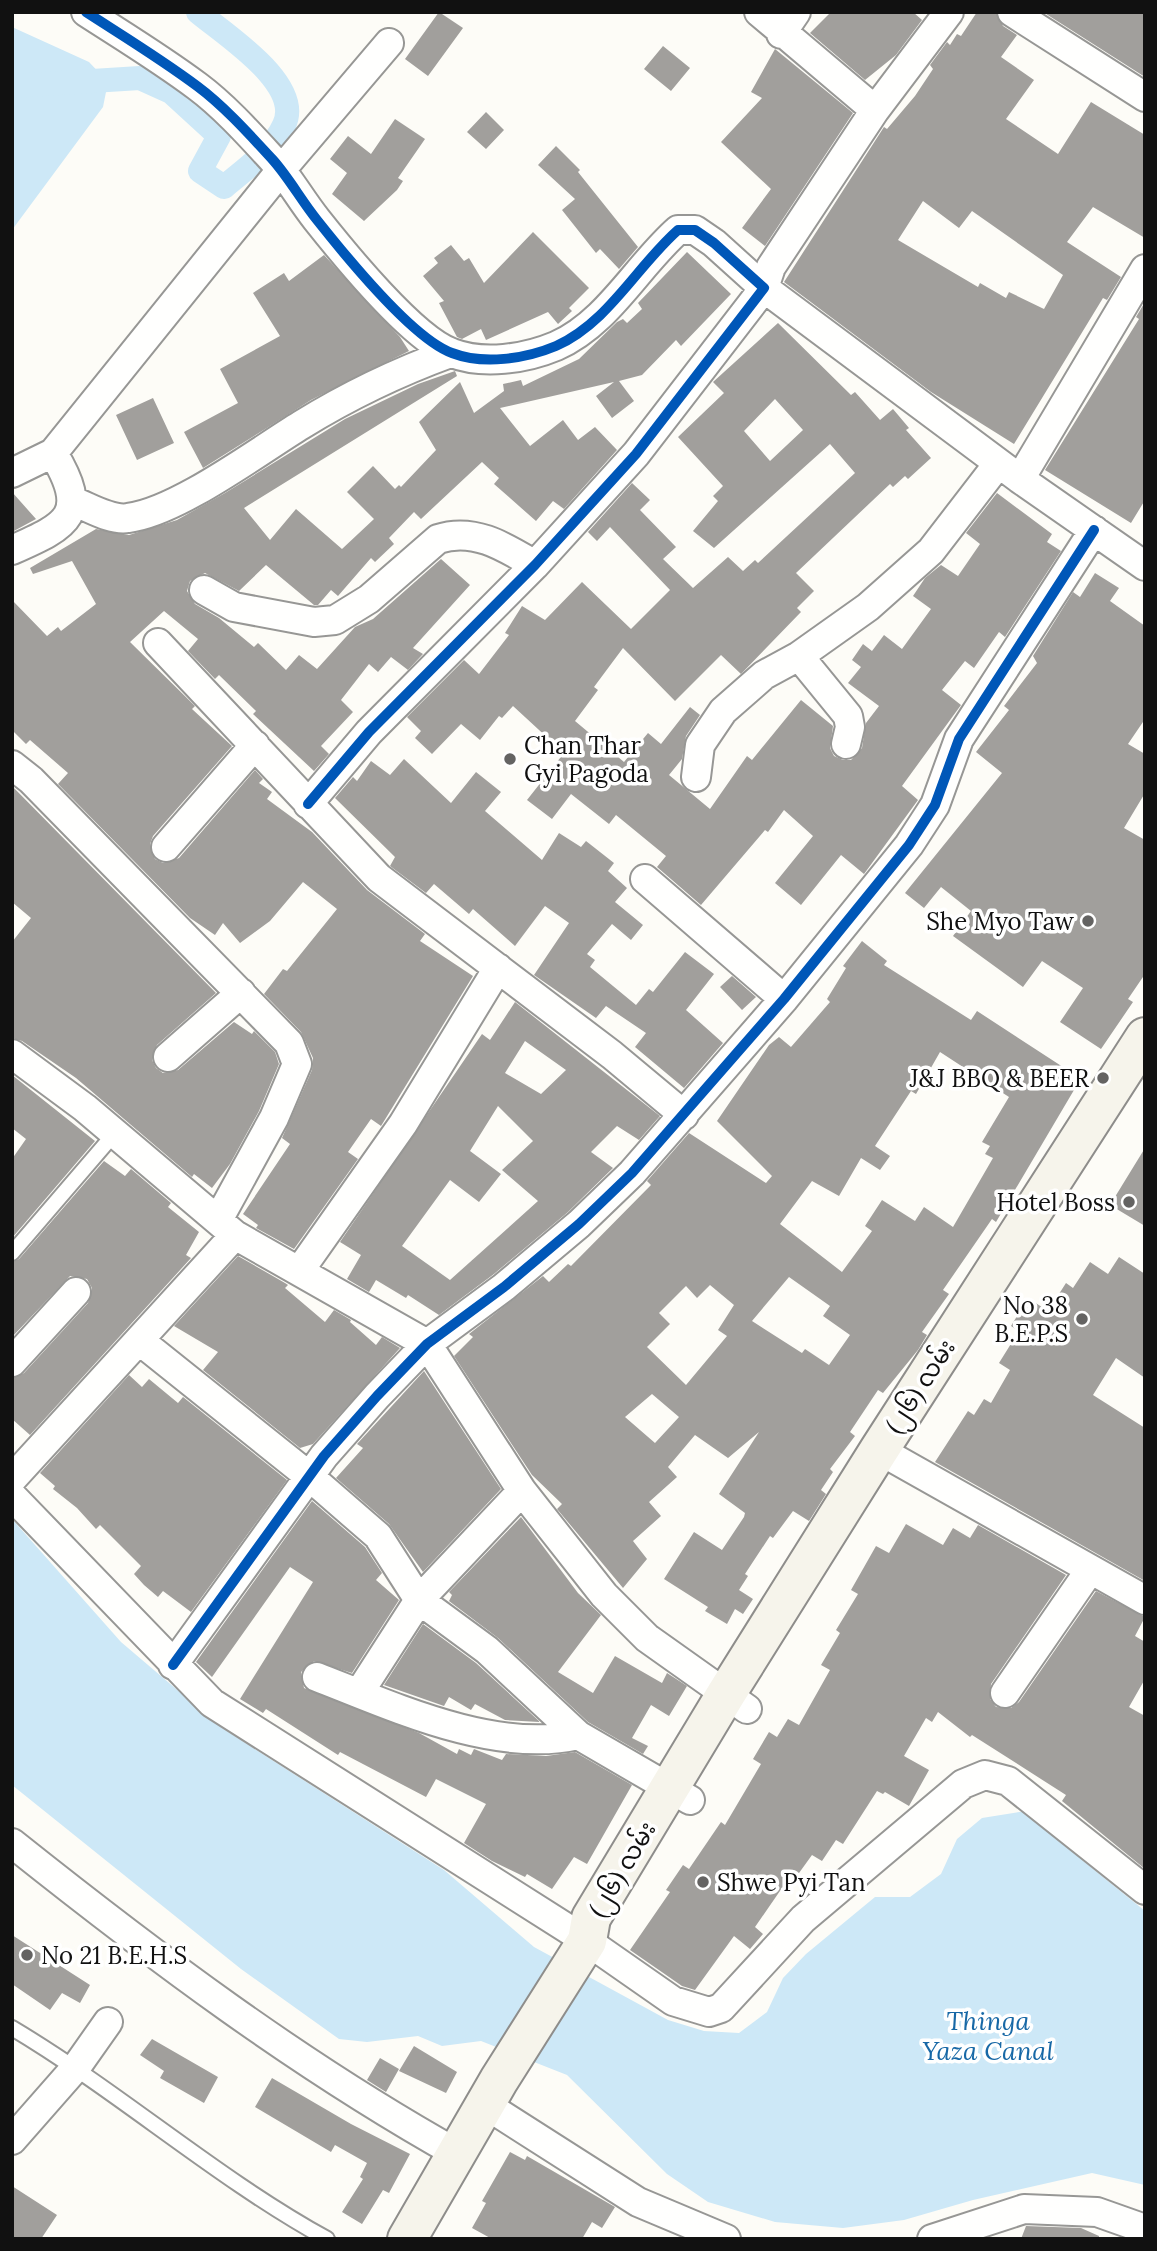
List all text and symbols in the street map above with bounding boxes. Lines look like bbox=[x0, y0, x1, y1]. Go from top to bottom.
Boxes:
place label: Chan Thar Gyi Pagoda bbox=[524, 730, 649, 789]
marker: Chan Thar Gyi Pagoda bbox=[502, 751, 518, 767]
place label: She Myo Taw bbox=[926, 906, 1075, 937]
marker: She Myo Taw bbox=[1080, 913, 1096, 929]
place label: J&J BBQ & BEER bbox=[908, 1063, 1090, 1094]
marker: J&J BBQ & BEER bbox=[1095, 1070, 1111, 1086]
place label: Hotel Boss bbox=[996, 1187, 1115, 1218]
marker: Hotel Boss bbox=[1121, 1194, 1137, 1210]
place label: No 38 B.E.P.S bbox=[994, 1290, 1068, 1349]
marker: No 38 B.E.P.S bbox=[1074, 1311, 1090, 1327]
street label: (၂၆) လမ်း bbox=[878, 1333, 965, 1441]
street label: (၂၆) လမ်း bbox=[581, 1816, 666, 1924]
place label: Shwe Pyi Tan bbox=[717, 1867, 866, 1898]
marker: Shwe Pyi Tan bbox=[695, 1874, 711, 1890]
place label: No 21 B.E.H.S bbox=[41, 1940, 187, 1971]
marker: No 21 B.E.H.S bbox=[19, 1947, 35, 1963]
water label: Thinga Yaza Canal bbox=[922, 2004, 1055, 2067]

